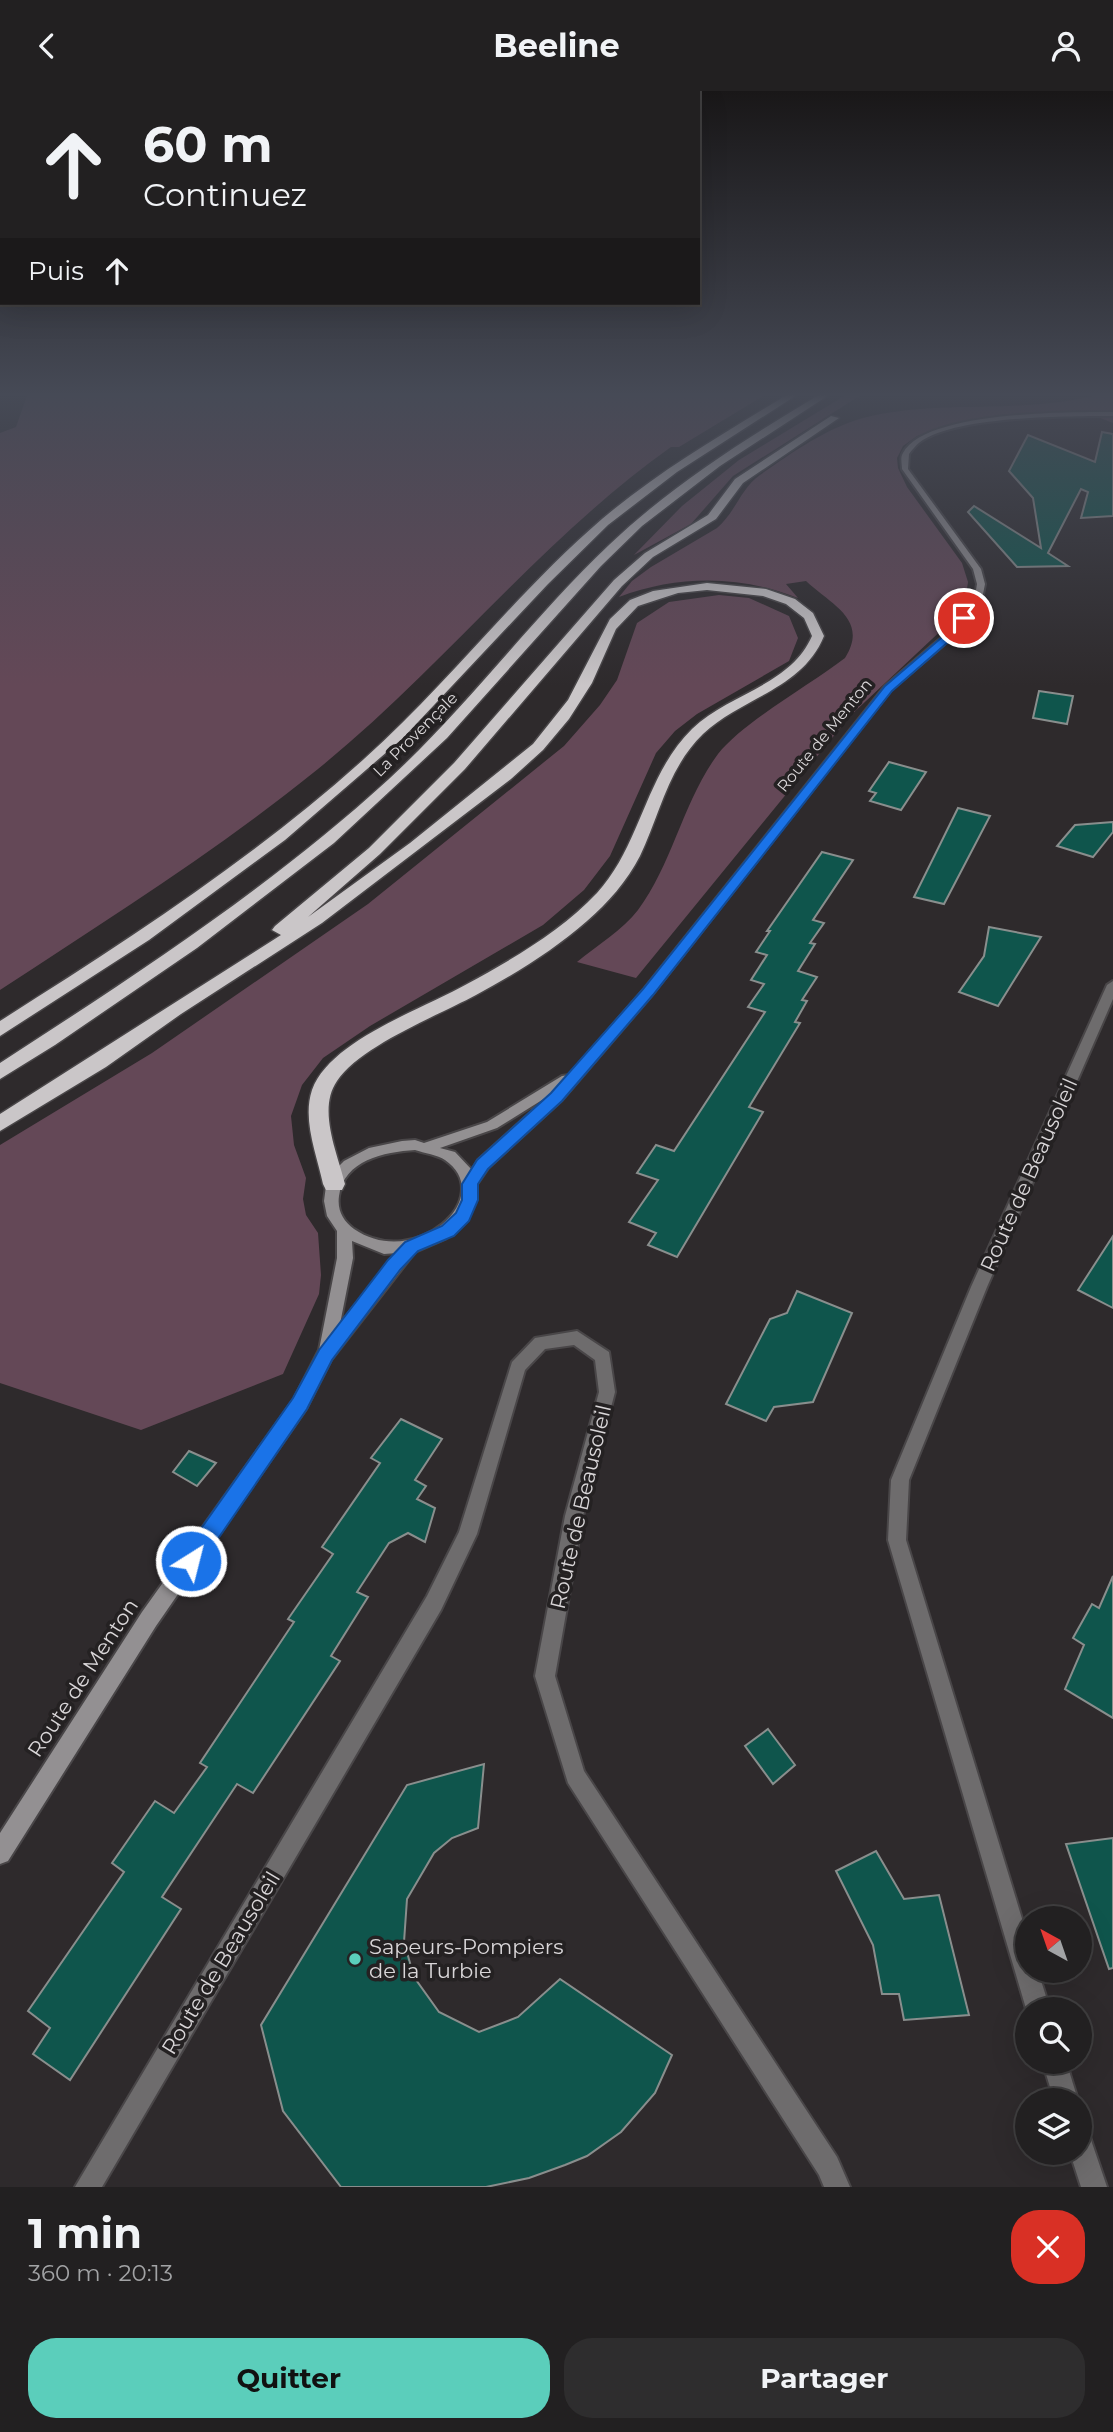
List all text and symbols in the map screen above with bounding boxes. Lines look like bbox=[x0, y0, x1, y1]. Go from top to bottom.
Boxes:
text: Beeline bbox=[493, 26, 620, 65]
icon: back bbox=[28, 27, 66, 65]
icon: person bbox=[1047, 27, 1085, 65]
text: 60 m bbox=[143, 115, 273, 174]
icon: ahead bbox=[28, 119, 119, 210]
text: Continuez bbox=[143, 175, 307, 214]
icon: ahead bbox=[98, 252, 136, 290]
text: Puis bbox=[28, 255, 84, 287]
pin bbox=[934, 588, 994, 648]
icon: arrive bbox=[945, 599, 983, 637]
street label: Route de Menton bbox=[773, 675, 876, 796]
street label: La Provençale bbox=[369, 688, 461, 780]
street label: Route de Beausoleil bbox=[975, 1074, 1082, 1275]
street label: Route de Beausoleil bbox=[545, 1402, 616, 1611]
position arrow bbox=[154, 1524, 228, 1598]
street label: Route de Menton bbox=[22, 1594, 143, 1762]
street label: Route de Beausoleil bbox=[156, 1867, 285, 2059]
north arrow bbox=[1015, 1906, 1092, 1983]
map controls bbox=[1015, 1906, 1092, 2165]
place label: Sapeurs-Pompiers de la Turbie bbox=[369, 1934, 563, 1983]
marker: Sapeurs-Pompiers de la Turbie bbox=[347, 1951, 363, 1967]
button: search bbox=[1015, 1997, 1092, 2074]
button: layers bbox=[1015, 2088, 1092, 2165]
text: 1 min bbox=[28, 2207, 142, 2259]
button: close bbox=[1011, 2210, 1085, 2284]
text: 360 m · 20:13 bbox=[28, 2259, 173, 2287]
button: Quitter bbox=[28, 2338, 550, 2418]
button: Partager bbox=[564, 2338, 1085, 2418]

